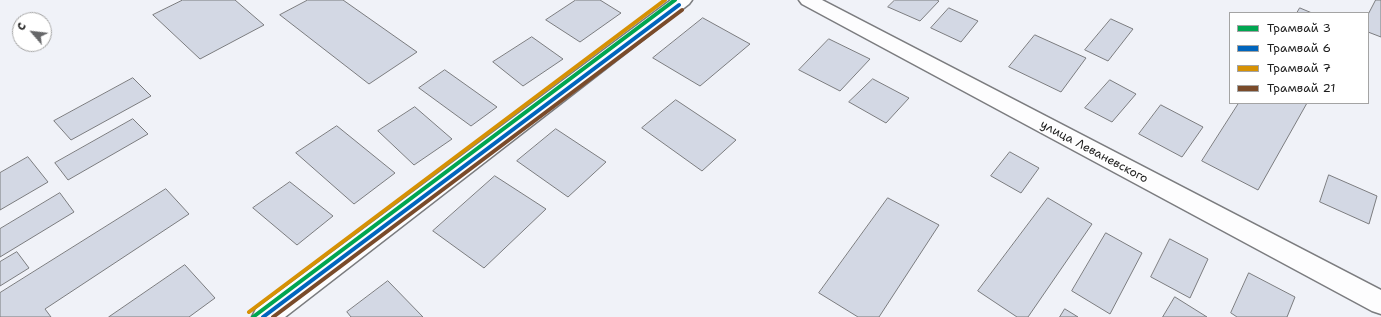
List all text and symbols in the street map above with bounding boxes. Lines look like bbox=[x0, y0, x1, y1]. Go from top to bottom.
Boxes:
north arrow bbox=[12, 12, 52, 52]
legend bbox=[1229, 12, 1369, 104]
text: С bbox=[14, 20, 30, 33]
text: Трамвай 3 bbox=[1267, 20, 1331, 36]
text: Трамвай 6 bbox=[1267, 40, 1331, 56]
text: Трамвай 7 bbox=[1267, 60, 1331, 76]
text: Трамвай 21 bbox=[1267, 80, 1335, 96]
street label: улица Леваневского bbox=[1038, 117, 1150, 187]

